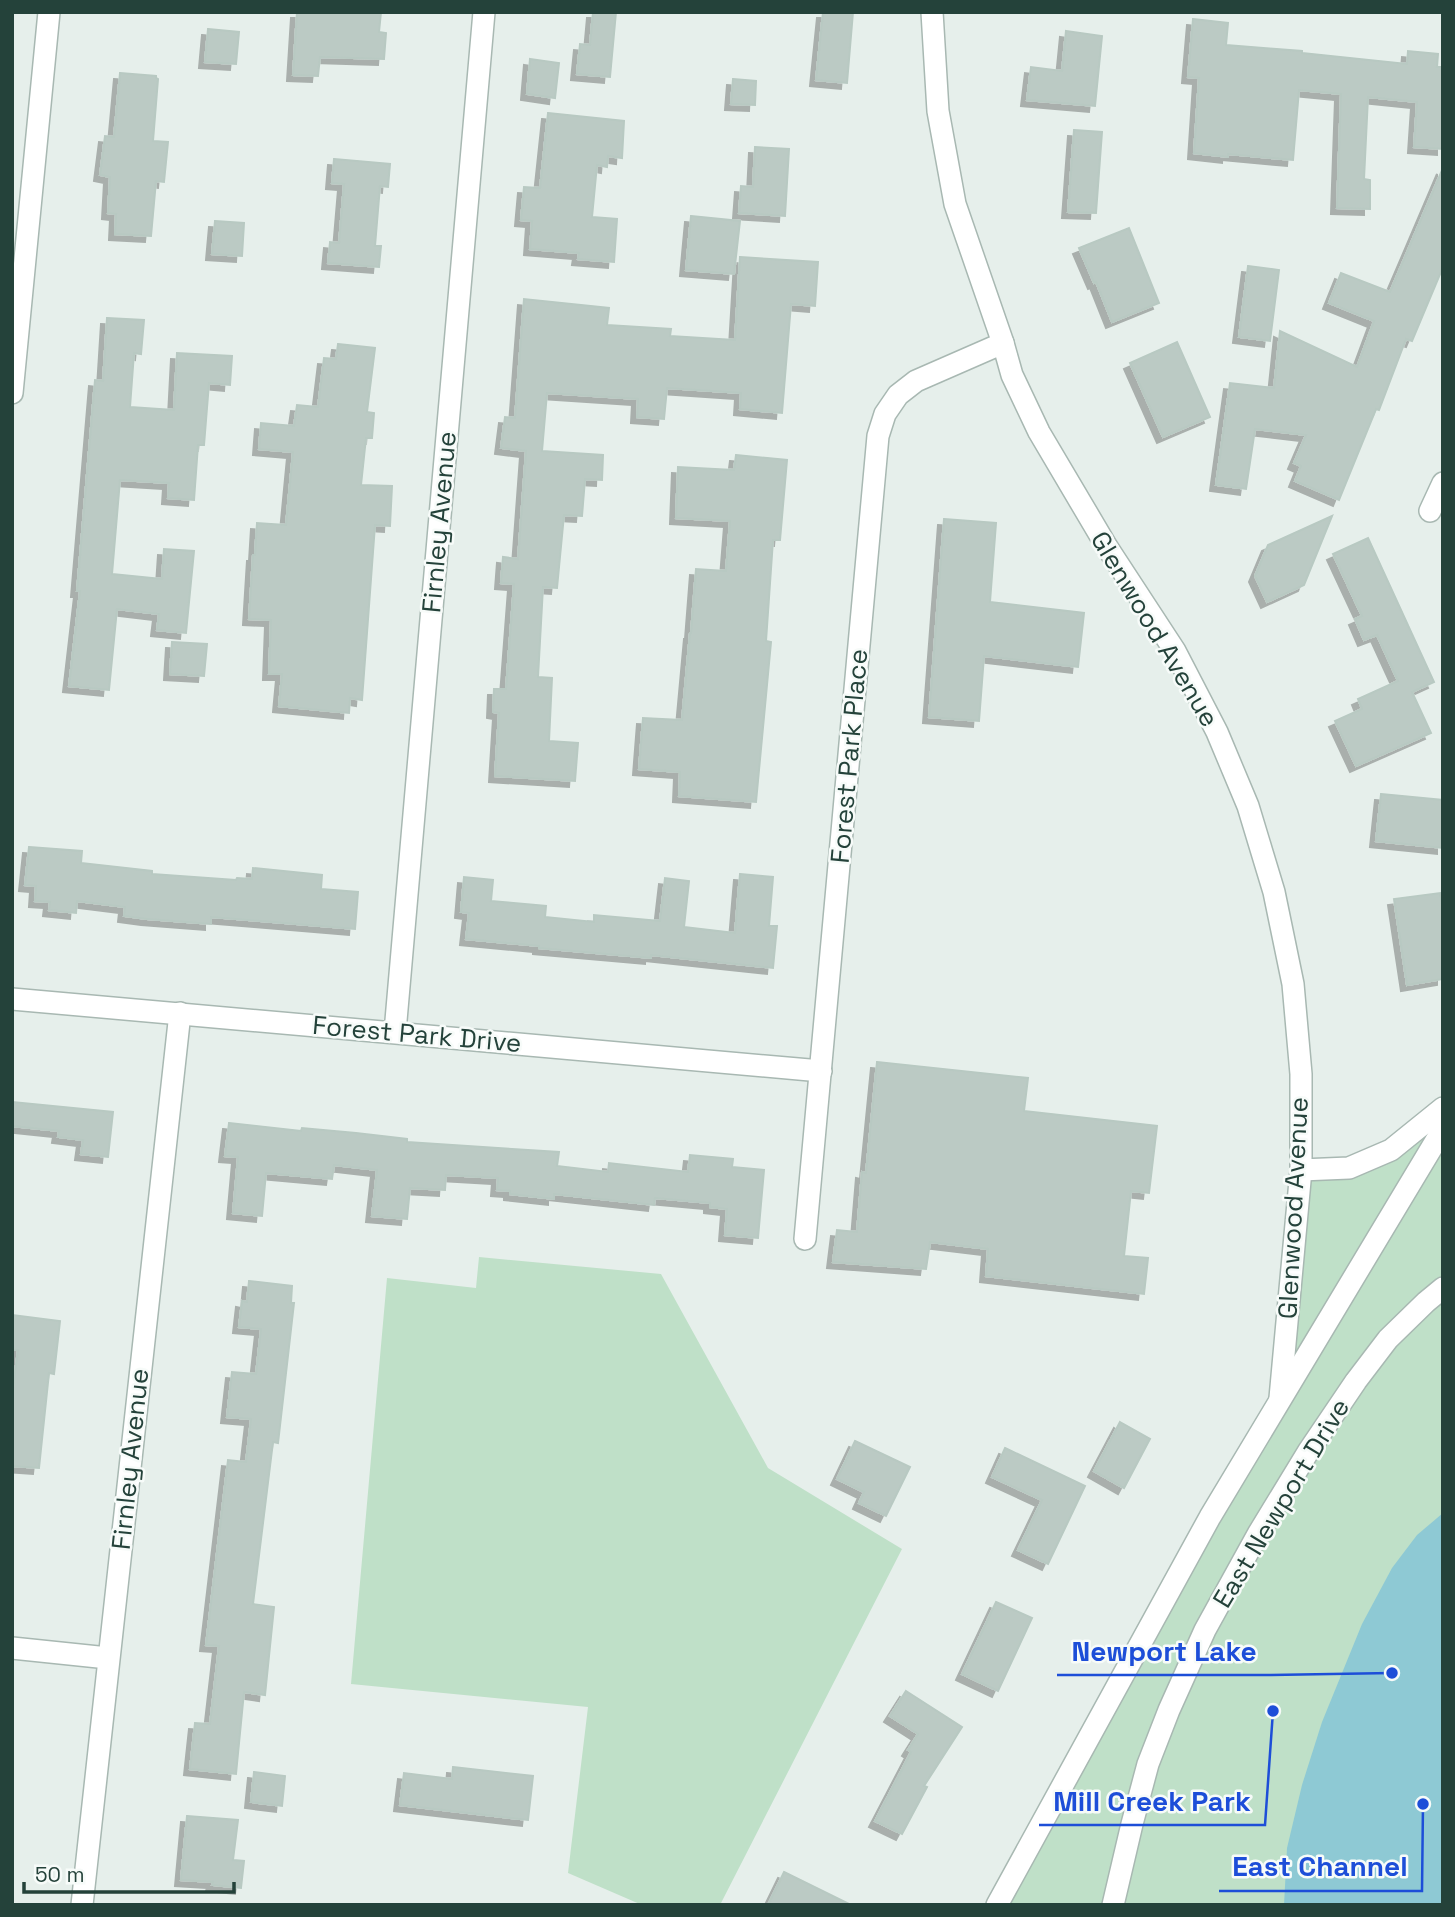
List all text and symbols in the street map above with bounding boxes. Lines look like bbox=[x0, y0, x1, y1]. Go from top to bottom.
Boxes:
street label: Firnley Avenue bbox=[414, 430, 464, 614]
street label: Glenwood Avenue bbox=[1083, 525, 1227, 733]
street label: Forest Park Place bbox=[823, 647, 875, 865]
street label: Forest Park Drive bbox=[311, 1008, 523, 1060]
street label: Glenwood Avenue bbox=[1270, 1096, 1316, 1320]
street label: Firnley Avenue bbox=[104, 1367, 156, 1551]
street label: East Newport Drive bbox=[1205, 1392, 1357, 1614]
callout: Newport Lake bbox=[1057, 1626, 1271, 1675]
text: Newport Lake bbox=[1071, 1633, 1257, 1669]
callout: Mill Creek Park bbox=[1039, 1776, 1265, 1825]
text: Mill Creek Park bbox=[1053, 1783, 1251, 1819]
callout: East Channel bbox=[1219, 1842, 1422, 1891]
text: East Channel bbox=[1232, 1848, 1408, 1884]
scale bar bbox=[24, 1850, 234, 1894]
text: 50 m bbox=[35, 1861, 85, 1888]

